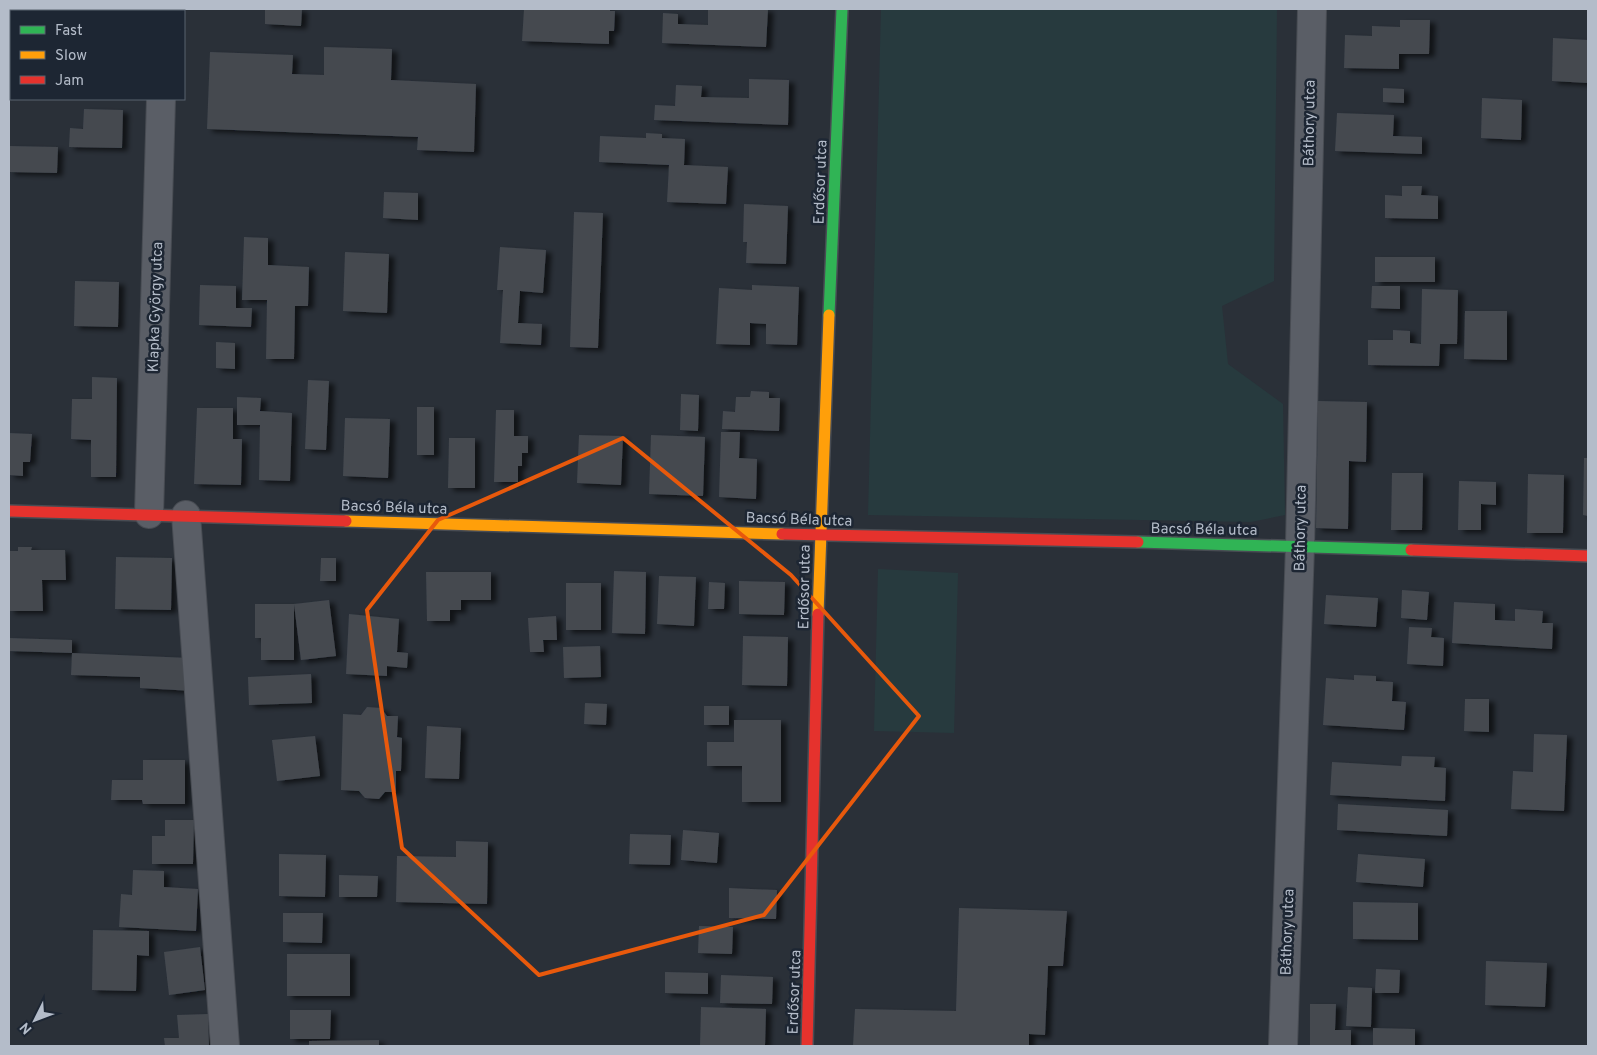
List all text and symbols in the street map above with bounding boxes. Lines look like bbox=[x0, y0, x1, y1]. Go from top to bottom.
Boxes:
legend bbox=[10, 10, 185, 100]
text: Fast bbox=[55, 22, 83, 41]
text: Slow bbox=[55, 47, 87, 66]
text: Jam bbox=[55, 72, 84, 91]
street label: Báthory utca bbox=[1300, 80, 1321, 167]
street label: Erdősor utca bbox=[811, 139, 832, 225]
street label: Klapka György utca bbox=[145, 241, 168, 373]
street label: Báthory utca bbox=[1291, 485, 1312, 572]
street label: Bacsó Béla utca bbox=[340, 497, 448, 520]
street label: Bacsó Béla utca bbox=[745, 509, 853, 532]
street label: Bacsó Béla utca bbox=[1150, 520, 1258, 541]
street label: Erdősor utca bbox=[795, 544, 816, 630]
street label: Báthory utca bbox=[1277, 888, 1300, 976]
street label: Erdősor utca bbox=[785, 949, 806, 1035]
north arrow bbox=[10, 995, 60, 1045]
text: N bbox=[17, 1018, 36, 1037]

